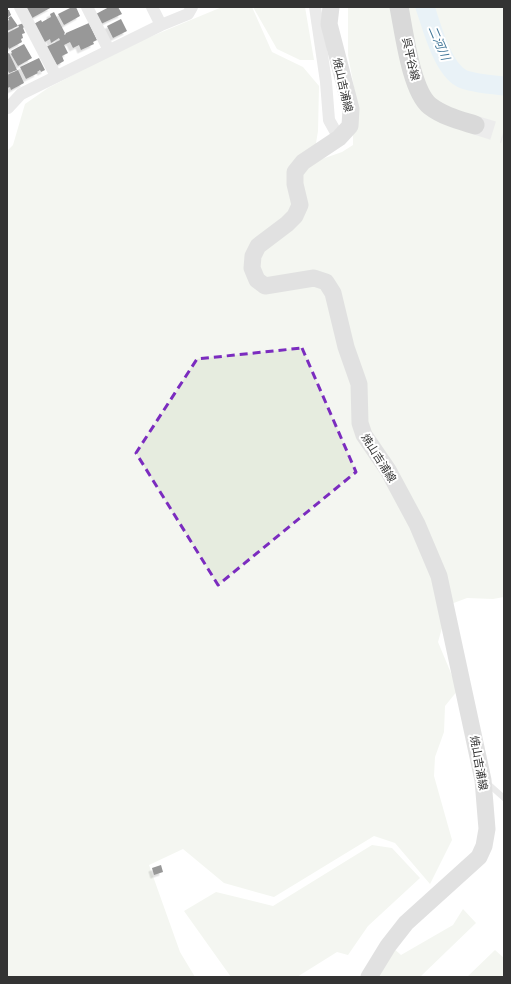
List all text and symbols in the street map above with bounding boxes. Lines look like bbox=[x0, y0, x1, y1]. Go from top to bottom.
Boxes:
water label: 二河川 bbox=[426, 23, 454, 64]
street label: 呉平谷線 bbox=[400, 36, 423, 82]
street label: 焼山吉浦線 bbox=[331, 57, 356, 113]
street label: 焼山吉浦線 bbox=[359, 431, 400, 485]
street label: 焼山吉浦線 bbox=[468, 735, 491, 791]

